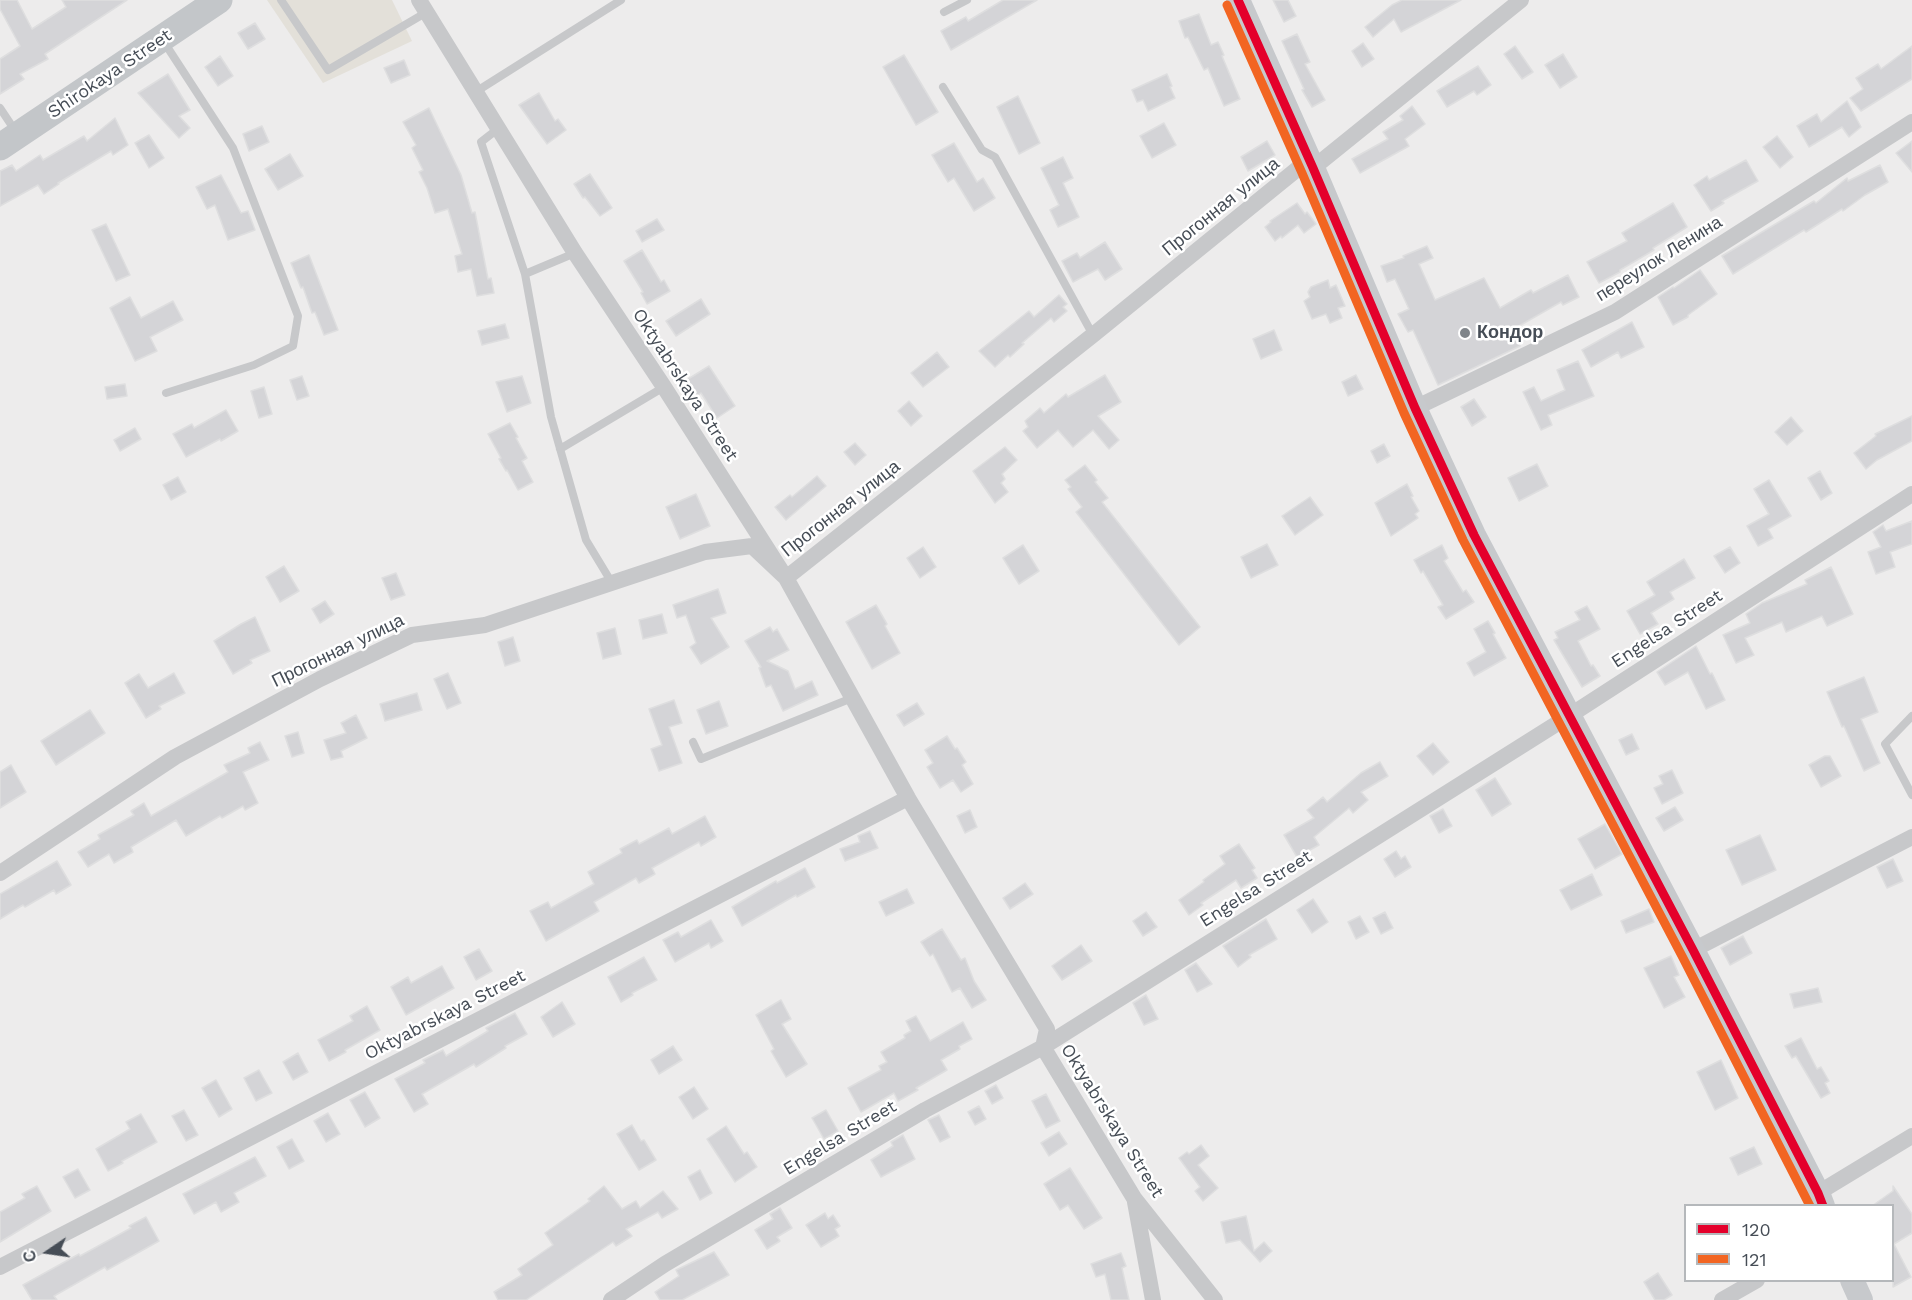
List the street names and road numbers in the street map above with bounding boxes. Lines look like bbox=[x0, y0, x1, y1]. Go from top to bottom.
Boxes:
street label: Shirokaya Street bbox=[44, 25, 176, 123]
street label: Прогонная улица bbox=[1158, 153, 1284, 261]
street label: переулок Ленина bbox=[1592, 212, 1726, 306]
street label: Oktyabrskaya Street bbox=[628, 305, 742, 465]
street label: Прогонная улица bbox=[777, 456, 905, 562]
street label: Engelsa Street bbox=[1607, 585, 1727, 673]
street label: Прогонная улица bbox=[268, 610, 408, 692]
street label: Engelsa Street bbox=[1196, 846, 1316, 932]
street label: Oktyabrskaya Street bbox=[361, 965, 529, 1065]
street label: Oktyabrskaya Street bbox=[1056, 1040, 1168, 1202]
street label: Engelsa Street bbox=[780, 1096, 900, 1180]

